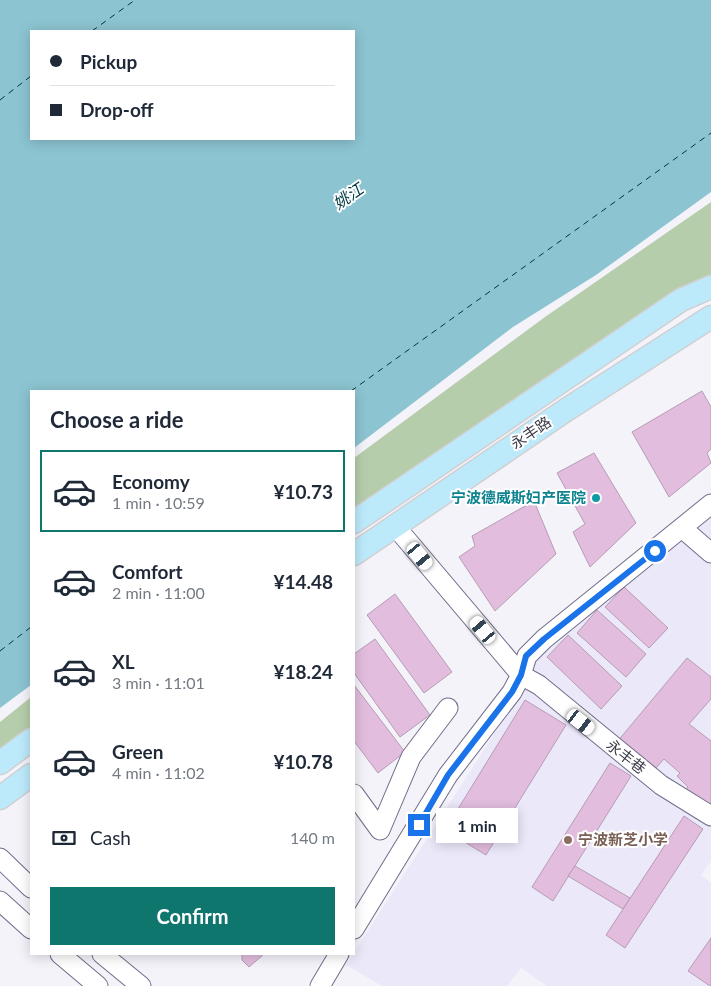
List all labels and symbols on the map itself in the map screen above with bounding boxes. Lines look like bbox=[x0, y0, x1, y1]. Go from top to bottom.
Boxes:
water label: 姚江 bbox=[329, 177, 368, 213]
street label: 永丰路 bbox=[507, 412, 554, 452]
place label: 宁波德威斯妇产医院 bbox=[451, 488, 586, 506]
marker: 宁波德威斯妇产医院 bbox=[590, 492, 602, 504]
car bbox=[404, 540, 435, 572]
route start bbox=[644, 540, 666, 562]
car bbox=[467, 614, 498, 646]
car bbox=[564, 707, 597, 737]
street label: 永丰巷 bbox=[603, 735, 650, 777]
callout: 1 min bbox=[436, 808, 519, 842]
route end bbox=[408, 814, 430, 836]
place label: 宁波新芝小学 bbox=[578, 830, 668, 848]
marker: 宁波新芝小学 bbox=[562, 834, 574, 846]

